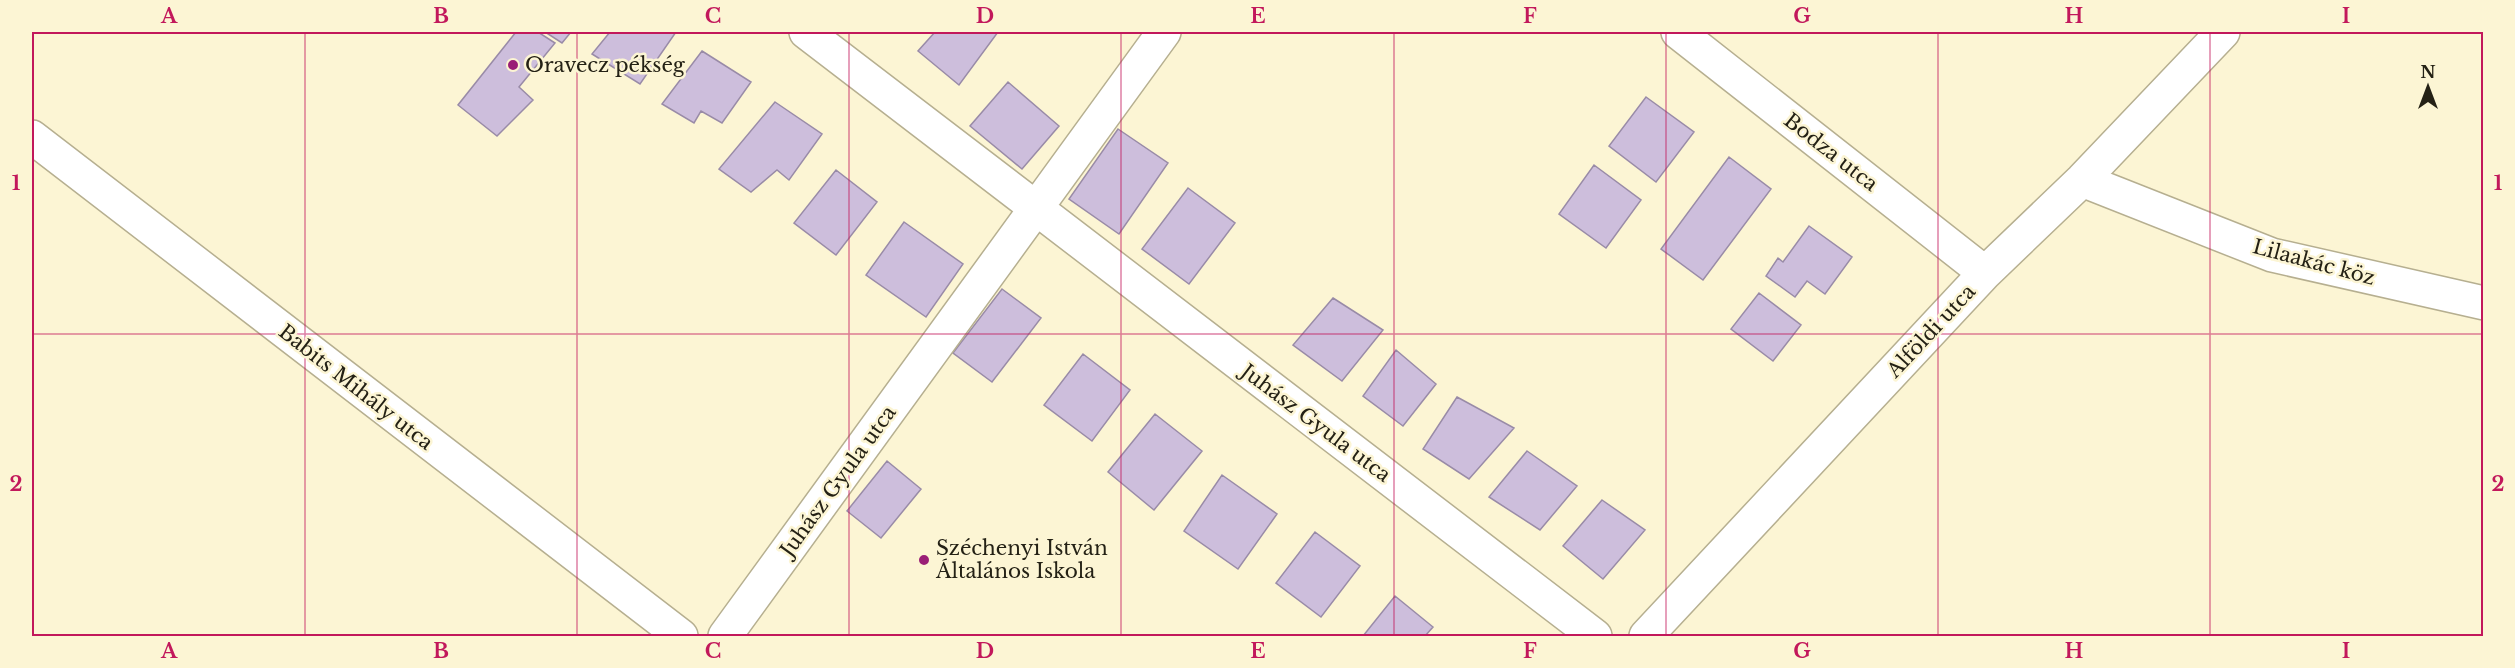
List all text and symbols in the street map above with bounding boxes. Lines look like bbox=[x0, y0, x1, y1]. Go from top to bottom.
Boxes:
text: A bbox=[160, 4, 178, 28]
text: B bbox=[433, 4, 449, 28]
text: C bbox=[705, 4, 721, 28]
text: D bbox=[976, 4, 994, 28]
text: E bbox=[1250, 4, 1266, 28]
text: F bbox=[1523, 4, 1537, 28]
text: G bbox=[1793, 4, 1811, 28]
text: H bbox=[2065, 4, 2084, 28]
text: I bbox=[2342, 4, 2350, 28]
place label: Oravecz pékség bbox=[525, 53, 686, 77]
north arrow bbox=[2398, 57, 2458, 117]
marker: Oravecz pékség bbox=[506, 58, 520, 72]
text: N bbox=[2420, 62, 2436, 82]
street label: Bodza utca bbox=[1779, 108, 1883, 197]
text: 1 bbox=[12, 171, 21, 195]
text: 1 bbox=[2494, 171, 2503, 195]
street label: Lilaakác köz bbox=[2250, 234, 2378, 290]
street label: Alföldi utca bbox=[1881, 279, 1981, 383]
street label: Babits Mihály utca bbox=[274, 319, 439, 455]
street label: Juhász Gyula utca bbox=[1234, 357, 1396, 488]
street label: Juhász Gyula utca bbox=[773, 400, 901, 564]
text: 2 bbox=[9, 472, 23, 496]
text: 2 bbox=[2491, 472, 2505, 496]
place label: Széchenyi István Általános Iskola bbox=[935, 536, 1108, 583]
marker: Széchenyi István Általános Iskola bbox=[917, 553, 931, 567]
text: A bbox=[160, 639, 178, 663]
text: B bbox=[433, 639, 449, 663]
text: C bbox=[705, 639, 721, 663]
text: D bbox=[976, 639, 994, 663]
text: E bbox=[1250, 639, 1266, 663]
text: F bbox=[1523, 639, 1537, 663]
text: G bbox=[1793, 639, 1811, 663]
text: H bbox=[2065, 639, 2084, 663]
text: I bbox=[2342, 639, 2350, 663]

